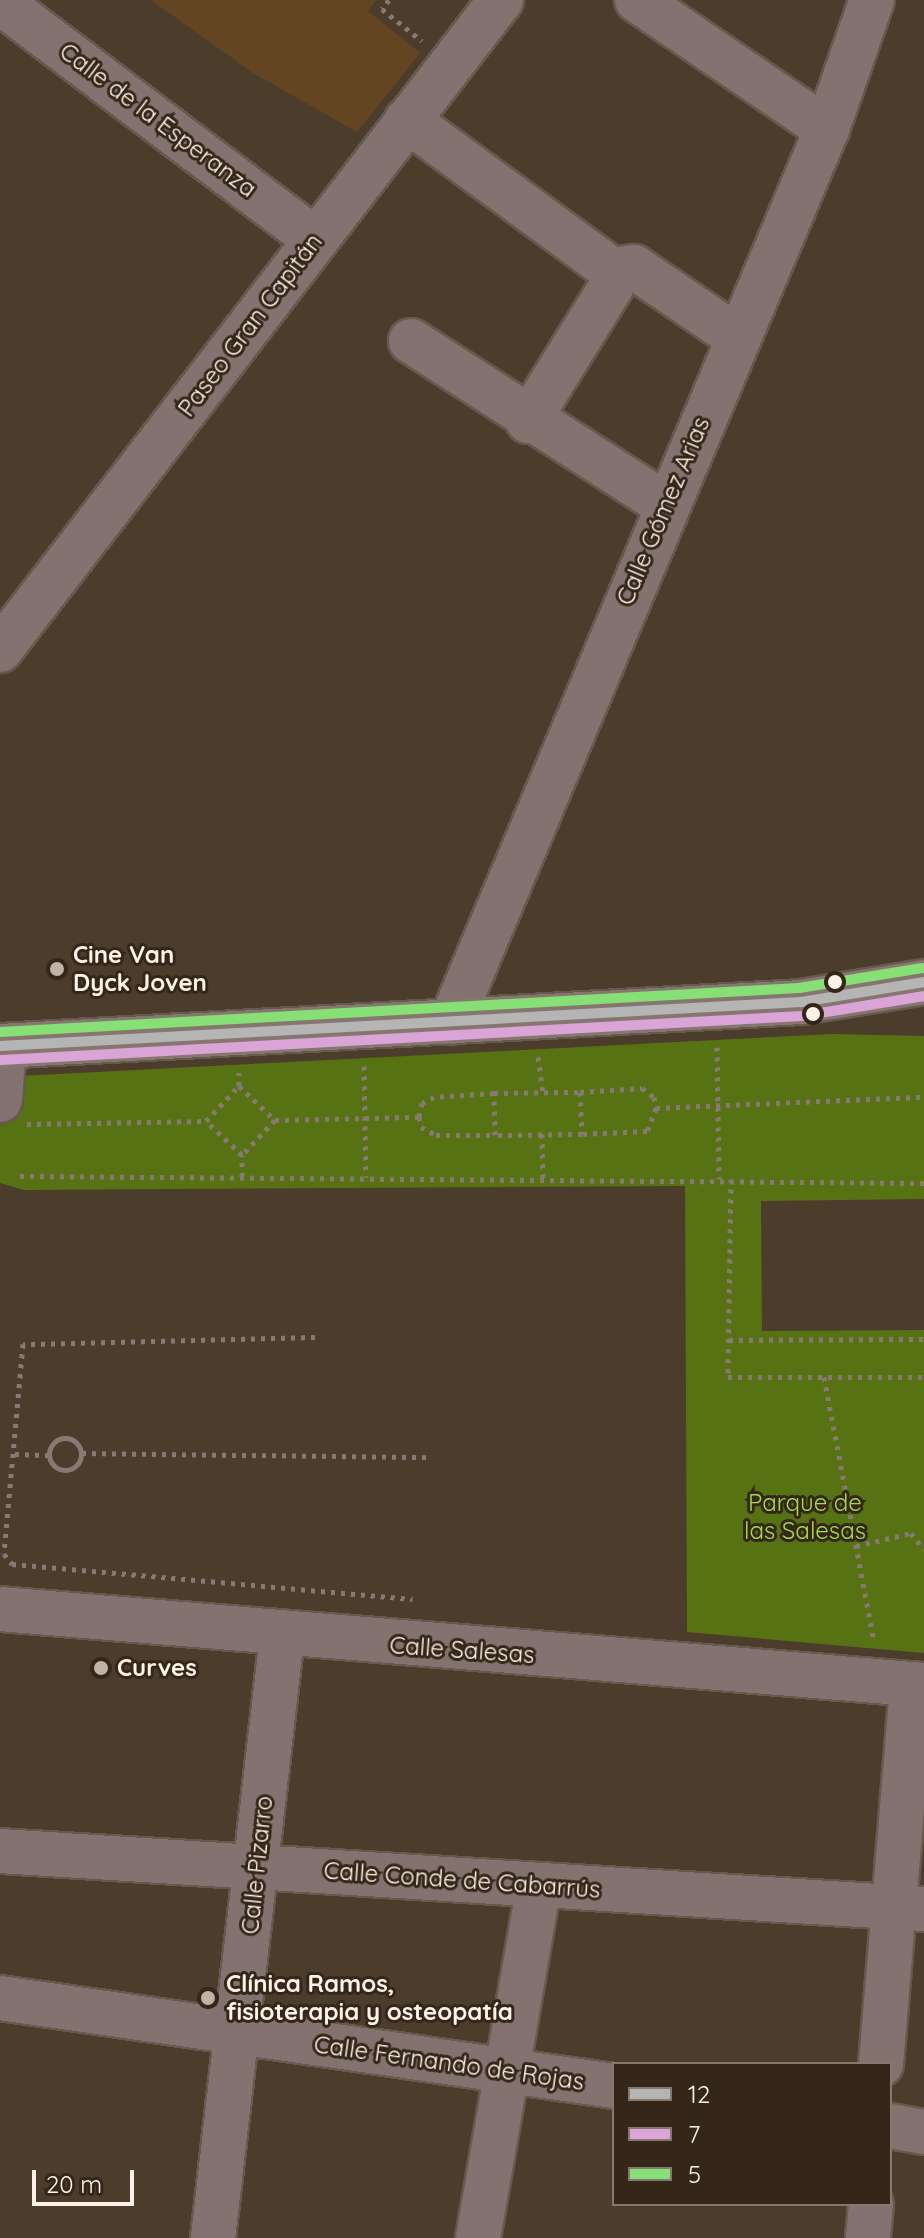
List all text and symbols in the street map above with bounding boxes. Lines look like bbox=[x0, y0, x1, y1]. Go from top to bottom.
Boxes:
street label: Calle de la Esperanza bbox=[54, 37, 262, 203]
street label: Paseo Gran Capitán bbox=[172, 228, 328, 422]
street label: Calle Gómez Arias bbox=[610, 413, 716, 609]
place label: Cine Van Dyck Joven bbox=[73, 941, 207, 997]
marker: Cine Van Dyck Joven bbox=[48, 960, 66, 978]
unlabelled marker bbox=[827, 974, 843, 990]
unlabelled marker bbox=[805, 1006, 821, 1022]
park label: Parque de las Salesas bbox=[744, 1489, 866, 1545]
street label: Calle Salesas bbox=[389, 1631, 535, 1669]
place label: Curves bbox=[117, 1654, 197, 1682]
marker: Curves bbox=[92, 1659, 110, 1677]
street label: Calle Pizarro bbox=[235, 1794, 279, 1936]
street label: Calle Conde de Cabarrús bbox=[323, 1856, 601, 1904]
place label: Clínica Ramos, fisioterapia y osteopatía bbox=[226, 1970, 513, 2026]
marker: Clínica Ramos, fisioterapia y osteopatía bbox=[197, 1987, 219, 2009]
street label: Calle Fernando de Rojas bbox=[312, 2030, 586, 2096]
legend bbox=[612, 2062, 892, 2206]
text: 12 bbox=[688, 2079, 710, 2109]
text: 7 bbox=[688, 2119, 700, 2149]
scale bar bbox=[36, 2154, 138, 2204]
text: 5 bbox=[688, 2159, 701, 2189]
text: 20 m bbox=[46, 2169, 102, 2199]

